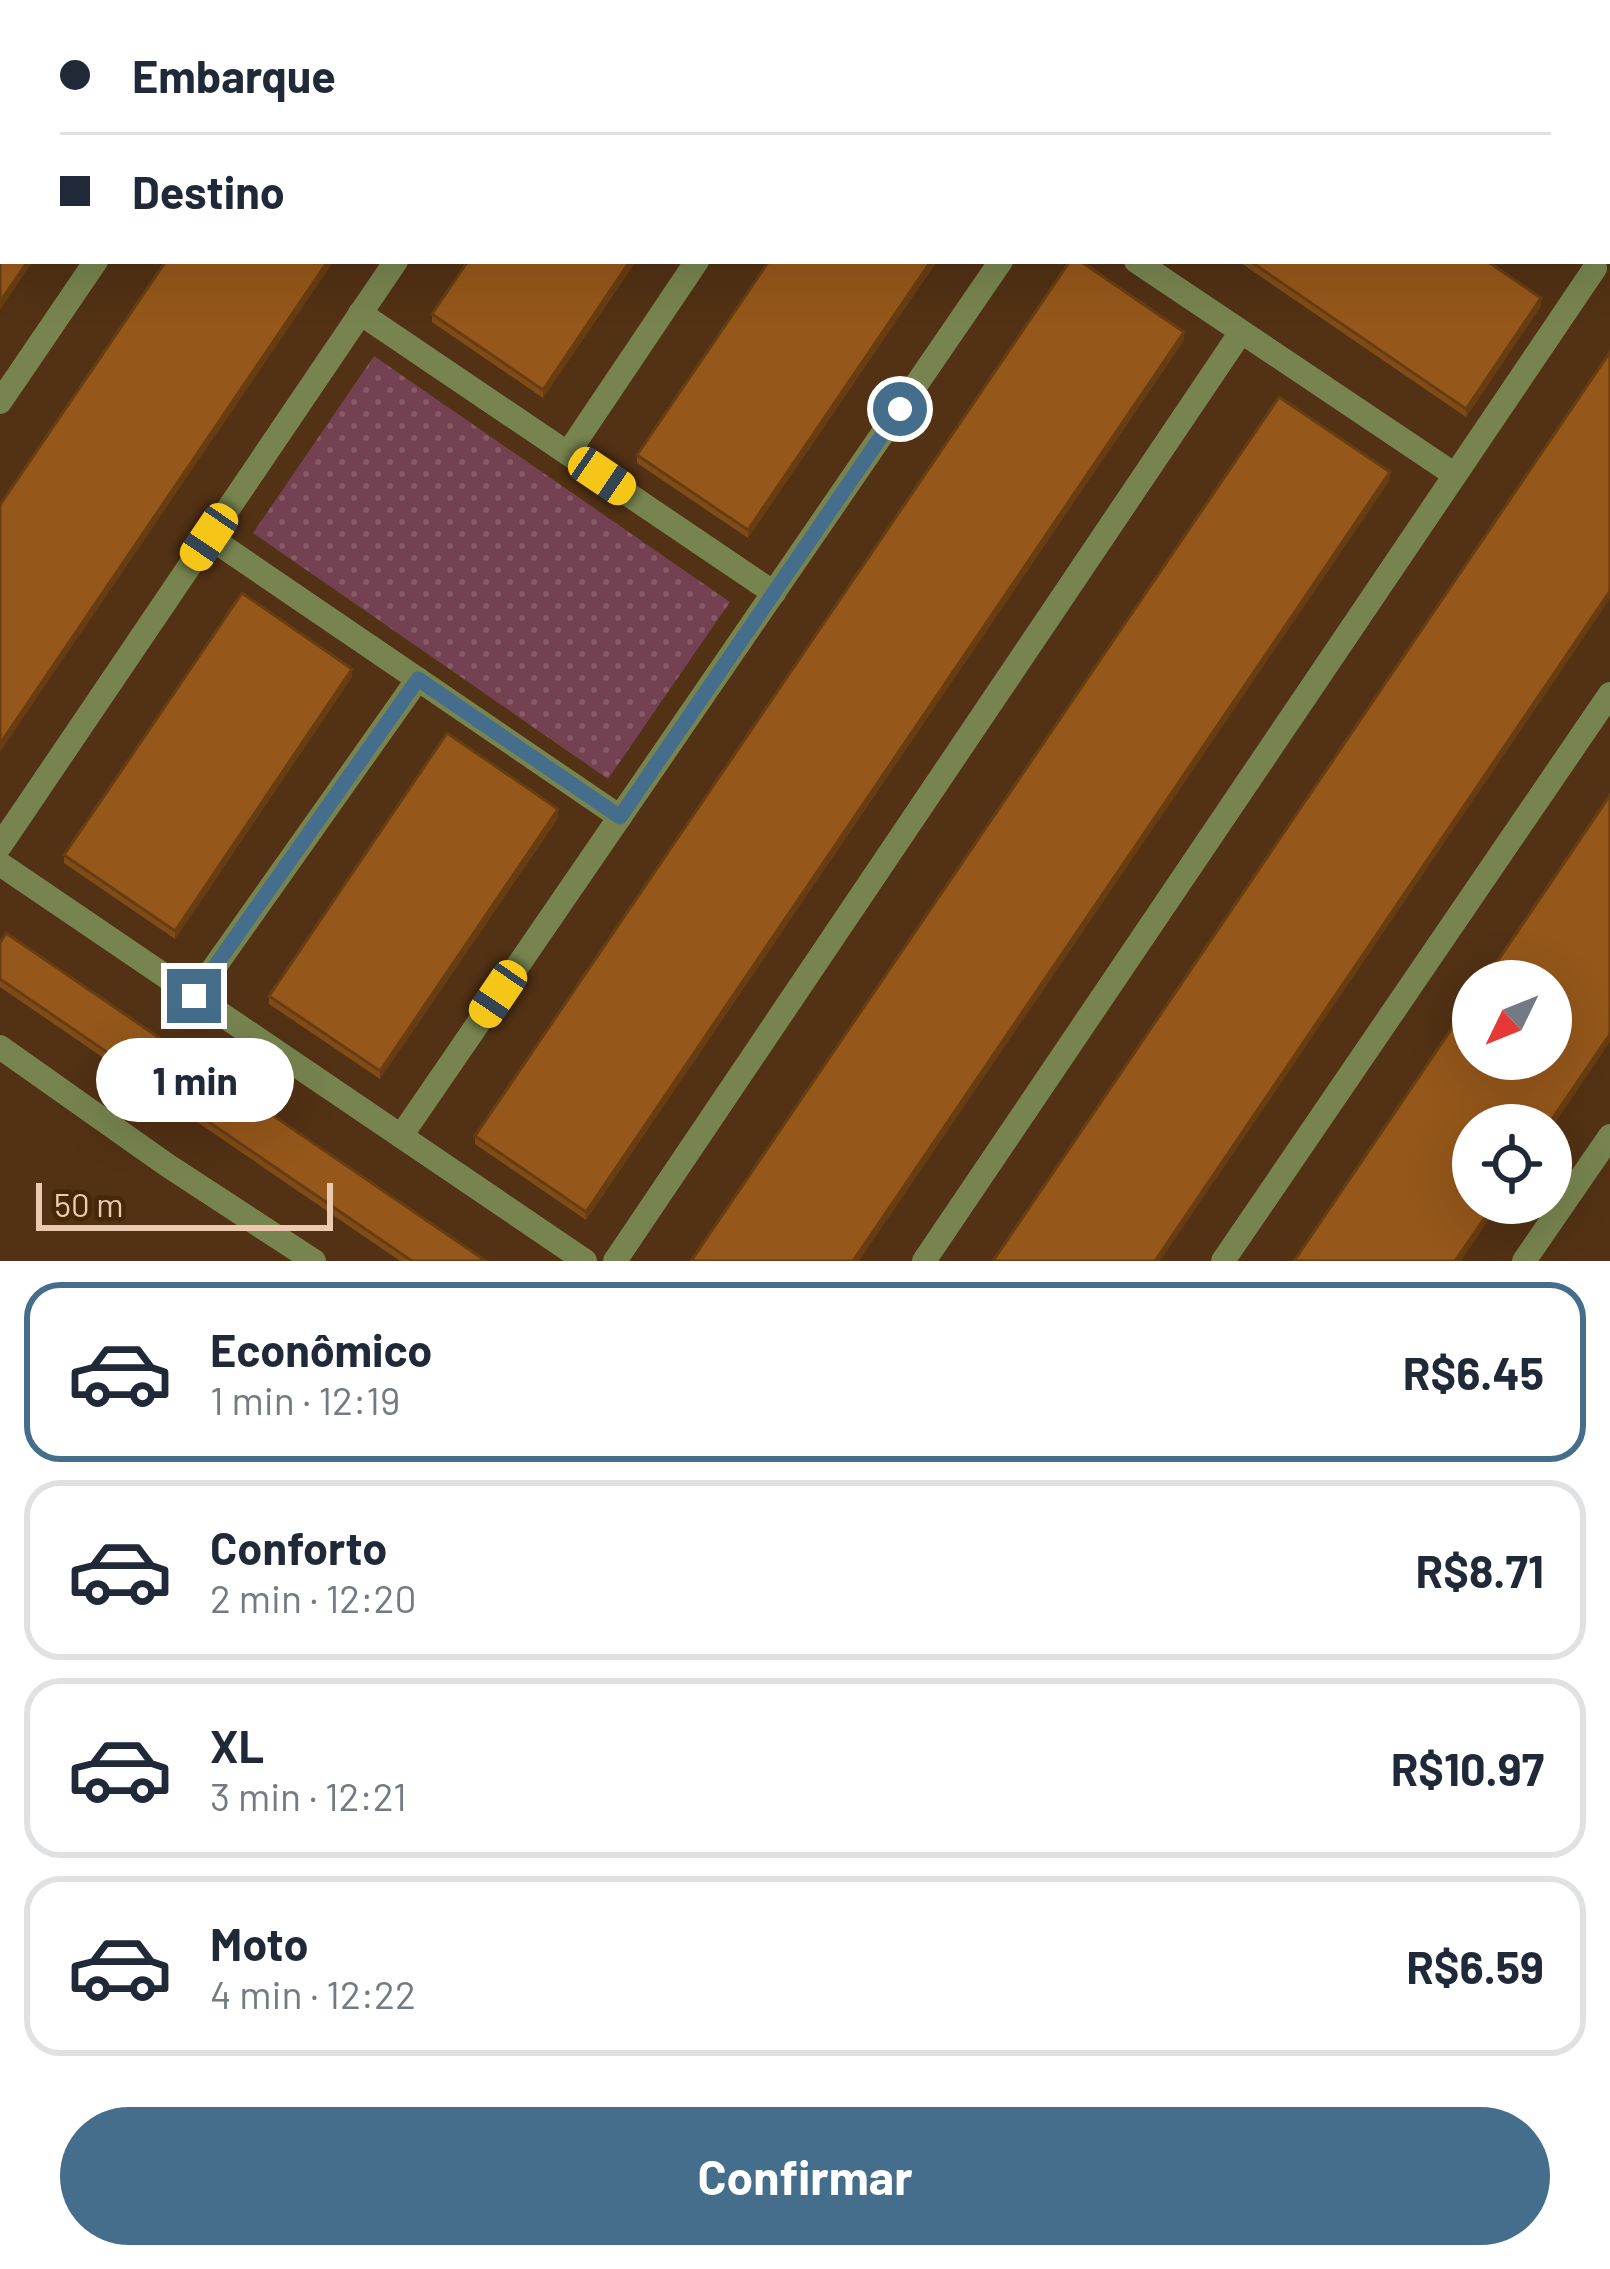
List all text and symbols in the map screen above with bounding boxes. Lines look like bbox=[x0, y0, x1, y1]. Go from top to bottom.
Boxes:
text: Embarque bbox=[132, 48, 336, 102]
text: Destino bbox=[132, 164, 285, 218]
route start bbox=[873, 382, 927, 436]
car bbox=[562, 441, 642, 511]
car bbox=[174, 497, 244, 577]
car bbox=[463, 954, 533, 1034]
north arrow bbox=[1452, 960, 1572, 1080]
map controls bbox=[1452, 960, 1572, 1224]
route end bbox=[167, 969, 221, 1023]
callout: 1 min bbox=[95, 1038, 293, 1122]
text: 1 min bbox=[152, 1056, 238, 1103]
button: locate bbox=[1452, 1104, 1572, 1224]
scale bar bbox=[36, 1177, 333, 1230]
text: 50 m bbox=[54, 1184, 124, 1224]
icon: car bbox=[66, 1318, 174, 1426]
text: Econômico bbox=[210, 1322, 432, 1376]
text: R$6.45 bbox=[1403, 1345, 1544, 1399]
text: 1 min · 12:19 bbox=[210, 1376, 400, 1423]
icon: car bbox=[66, 1516, 174, 1624]
text: Conforto bbox=[210, 1520, 387, 1574]
text: R$8.71 bbox=[1416, 1543, 1544, 1597]
text: 2 min · 12:20 bbox=[210, 1574, 416, 1621]
icon: car bbox=[66, 1714, 174, 1822]
text: XL bbox=[210, 1718, 264, 1772]
text: R$10.97 bbox=[1391, 1741, 1544, 1795]
text: 3 min · 12:21 bbox=[210, 1772, 407, 1819]
icon: car bbox=[66, 1912, 174, 2020]
text: Moto bbox=[210, 1916, 308, 1970]
text: R$6.59 bbox=[1406, 1939, 1544, 1993]
text: 4 min · 12:22 bbox=[210, 1970, 416, 2017]
button: Confirmar bbox=[60, 2107, 1550, 2245]

